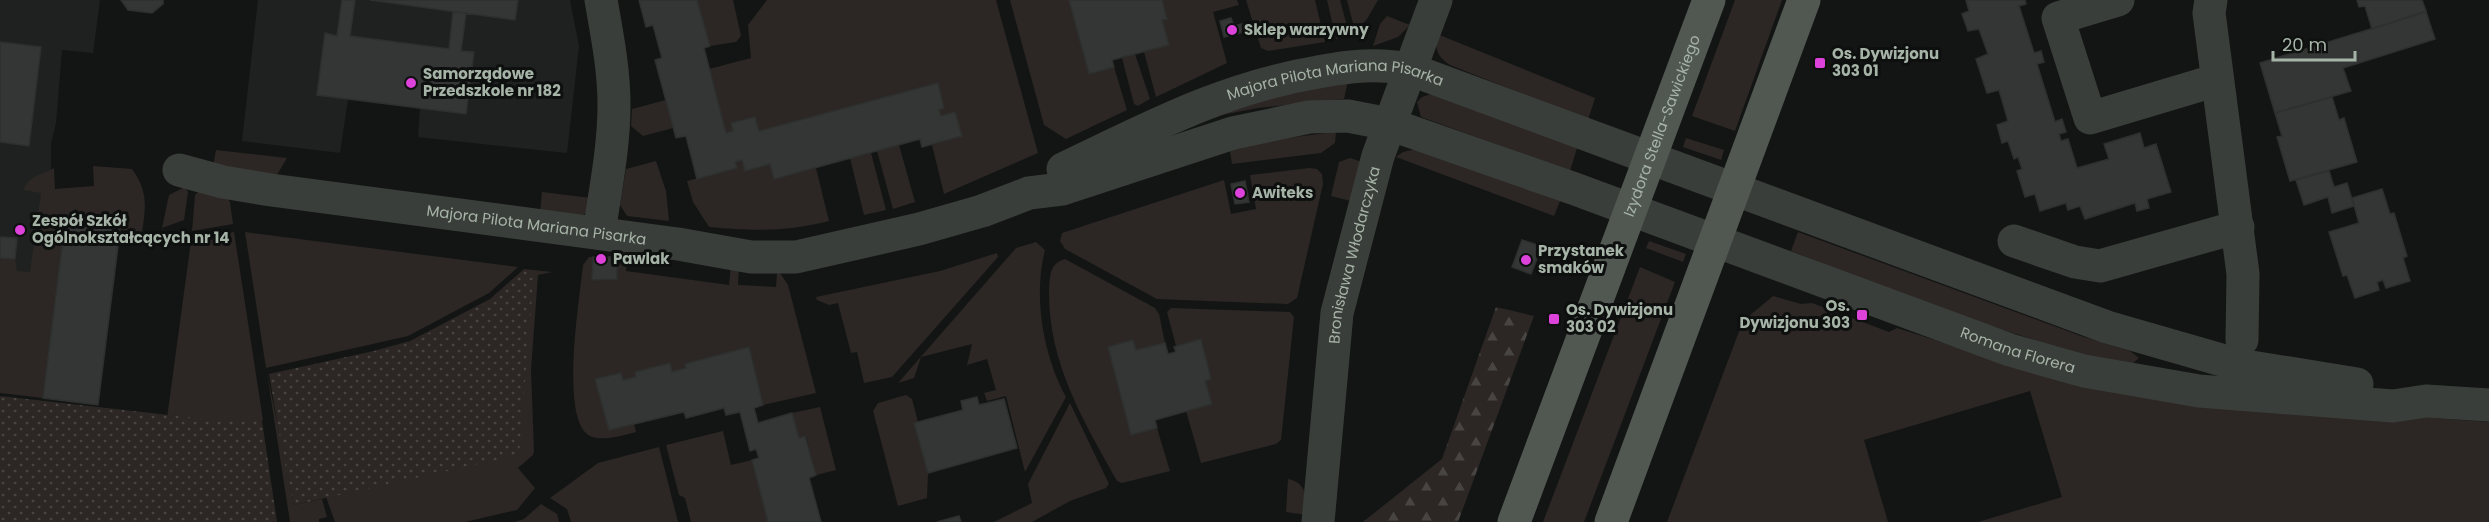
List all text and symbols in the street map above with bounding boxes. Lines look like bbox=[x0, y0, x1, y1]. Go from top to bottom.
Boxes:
place label: Sklep warzywny bbox=[1244, 19, 1369, 40]
marker: Sklep warzywny bbox=[1225, 23, 1239, 37]
scale bar bbox=[2273, 24, 2356, 62]
street label: Izydora Stella-Sawickiego bbox=[1618, 32, 1705, 219]
text: 20 m bbox=[2282, 32, 2327, 57]
place label: Os. Dywizjonu 303 01 bbox=[1832, 43, 1939, 81]
street label: Majora Pilota Mariana Pisarka bbox=[1224, 55, 1447, 105]
marker: Os. Dywizjonu 303 01 bbox=[1813, 56, 1827, 70]
place label: Samorządowe Przedszkole nr 182 bbox=[423, 63, 561, 101]
marker: Samorządowe Przedszkole nr 182 bbox=[404, 76, 418, 90]
street label: Bronisława Włodarczyka bbox=[1323, 164, 1385, 345]
place label: Awiteks bbox=[1252, 182, 1313, 203]
marker: Awiteks bbox=[1233, 186, 1247, 200]
street label: Majora Pilota Mariana Pisarka bbox=[425, 200, 648, 250]
place label: Zespół Szkół Ogólnokształcących nr 14 bbox=[32, 210, 229, 248]
marker: Zespół Szkół Ogólnokształcących nr 14 bbox=[13, 223, 27, 237]
place label: Przystanek smaków bbox=[1538, 240, 1625, 278]
place label: Pawlak bbox=[613, 248, 670, 269]
marker: Pawlak bbox=[594, 252, 608, 266]
marker: Przystanek smaków bbox=[1519, 253, 1533, 267]
place label: Os. Dywizjonu 303 bbox=[1739, 295, 1850, 333]
place label: Os. Dywizjonu 303 02 bbox=[1566, 299, 1673, 337]
marker: Os. Dywizjonu 303 bbox=[1855, 308, 1869, 322]
marker: Os. Dywizjonu 303 02 bbox=[1547, 312, 1561, 326]
street label: Romana Florera bbox=[1957, 322, 2078, 378]

